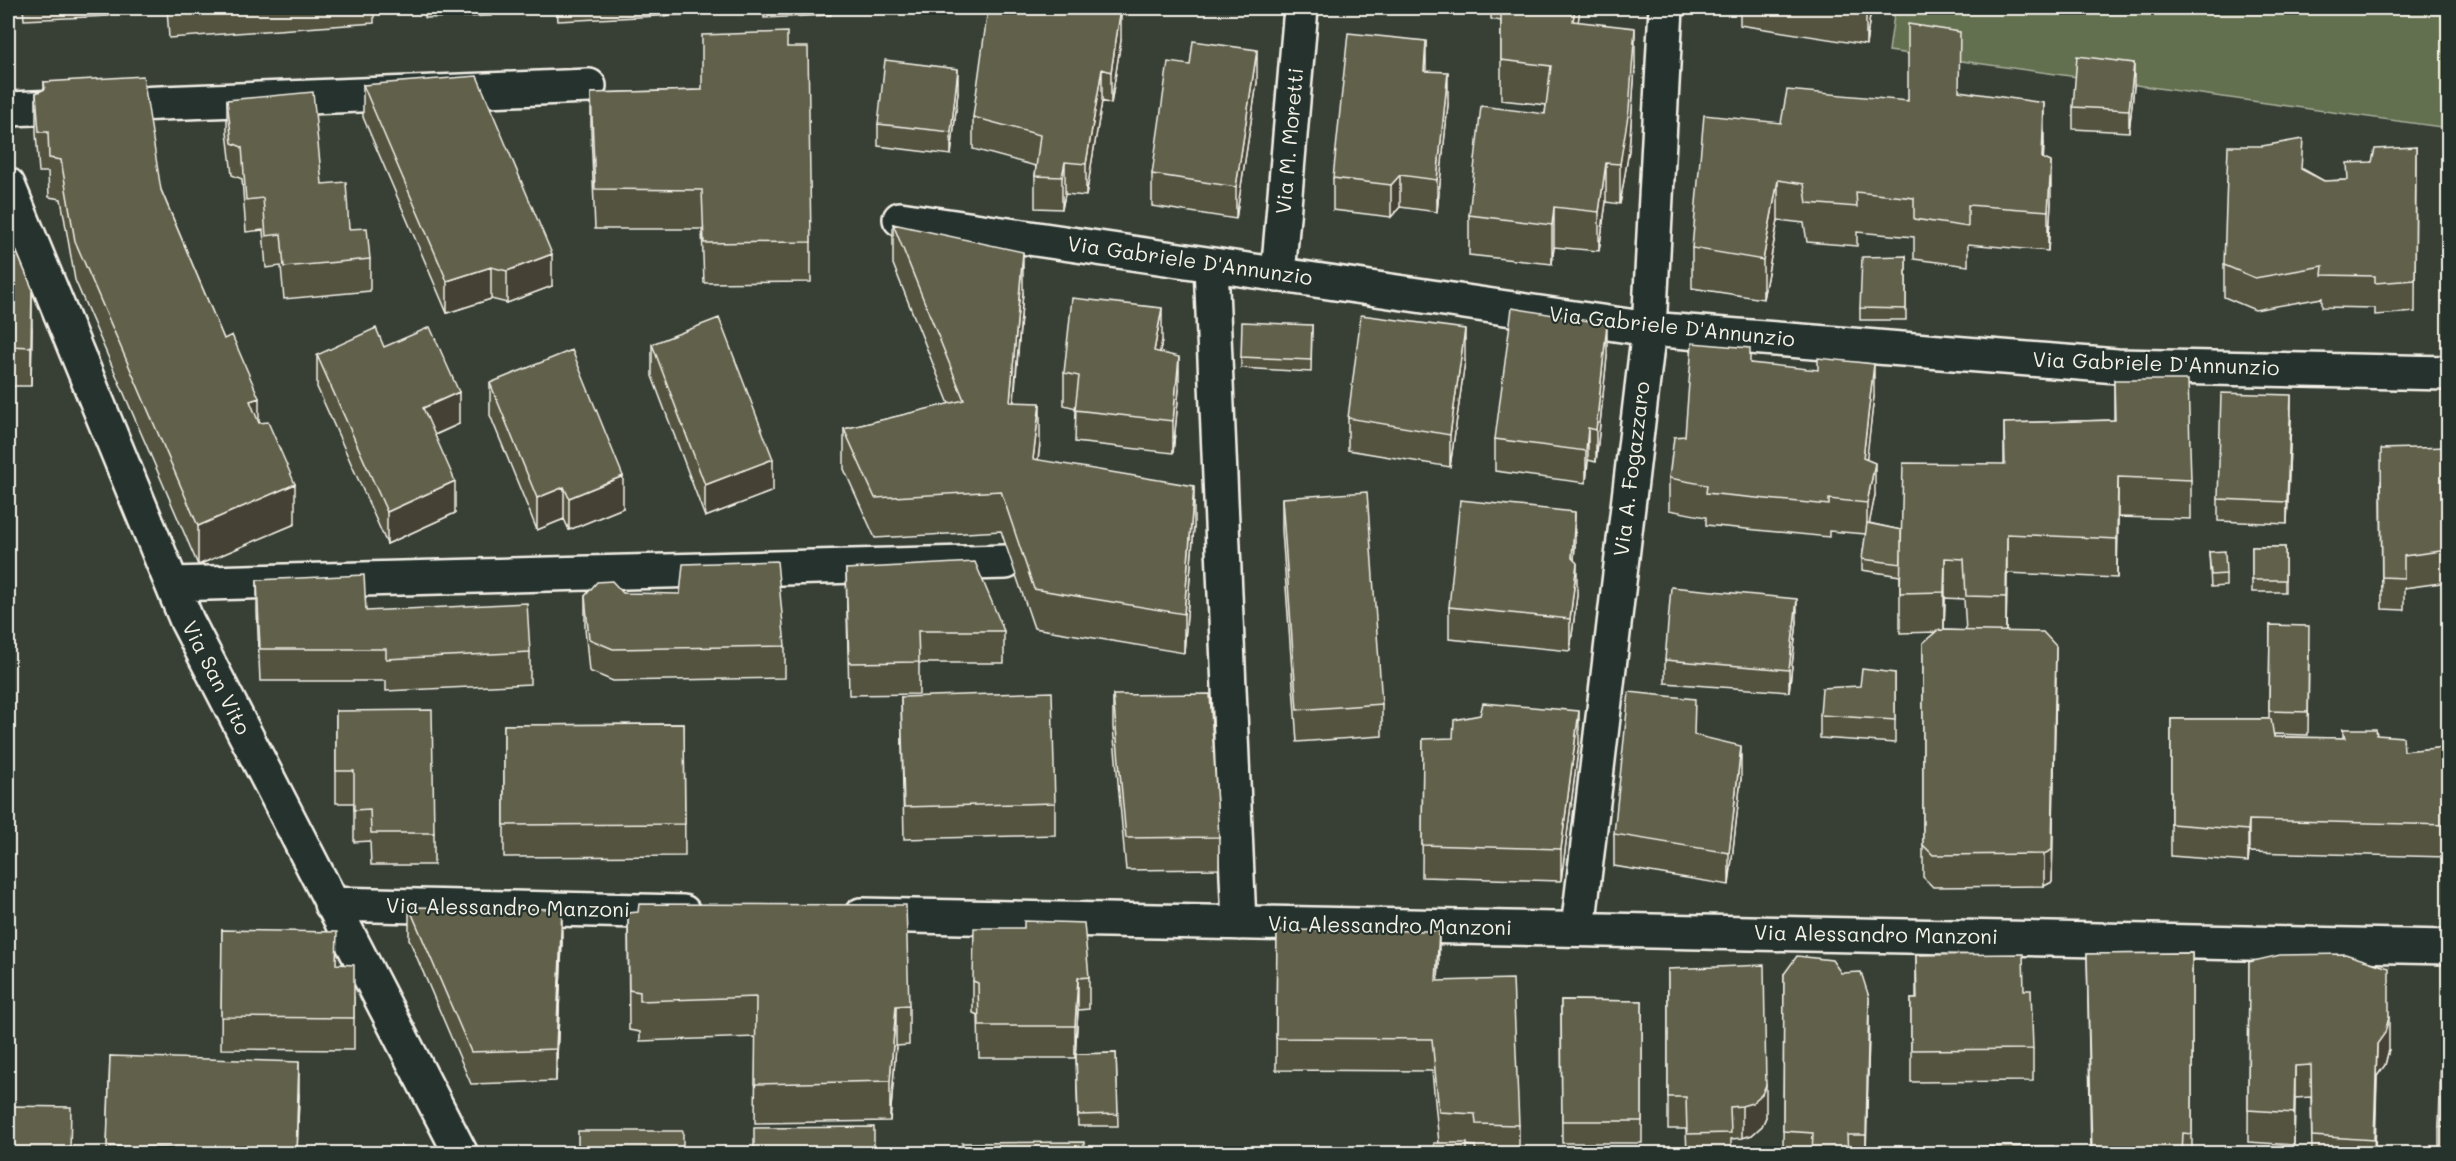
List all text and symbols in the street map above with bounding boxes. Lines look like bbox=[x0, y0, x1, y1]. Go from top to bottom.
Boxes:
street label: Via M. Moretti bbox=[1269, 66, 1308, 215]
street label: Via Gabriele D'Annunzio bbox=[1066, 229, 1315, 290]
street label: Via Gabriele D'Annunzio bbox=[1548, 299, 1797, 352]
street label: Via Gabriele D'Annunzio bbox=[2032, 345, 2280, 380]
street label: Via A. Fogazzaro bbox=[1606, 380, 1655, 558]
street label: Via San Vito bbox=[177, 616, 258, 739]
street label: Via Alessandro Manzoni bbox=[386, 891, 630, 922]
street label: Via Alessandro Manzoni bbox=[1268, 909, 1512, 940]
street label: Via Alessandro Manzoni bbox=[1754, 918, 1998, 949]

